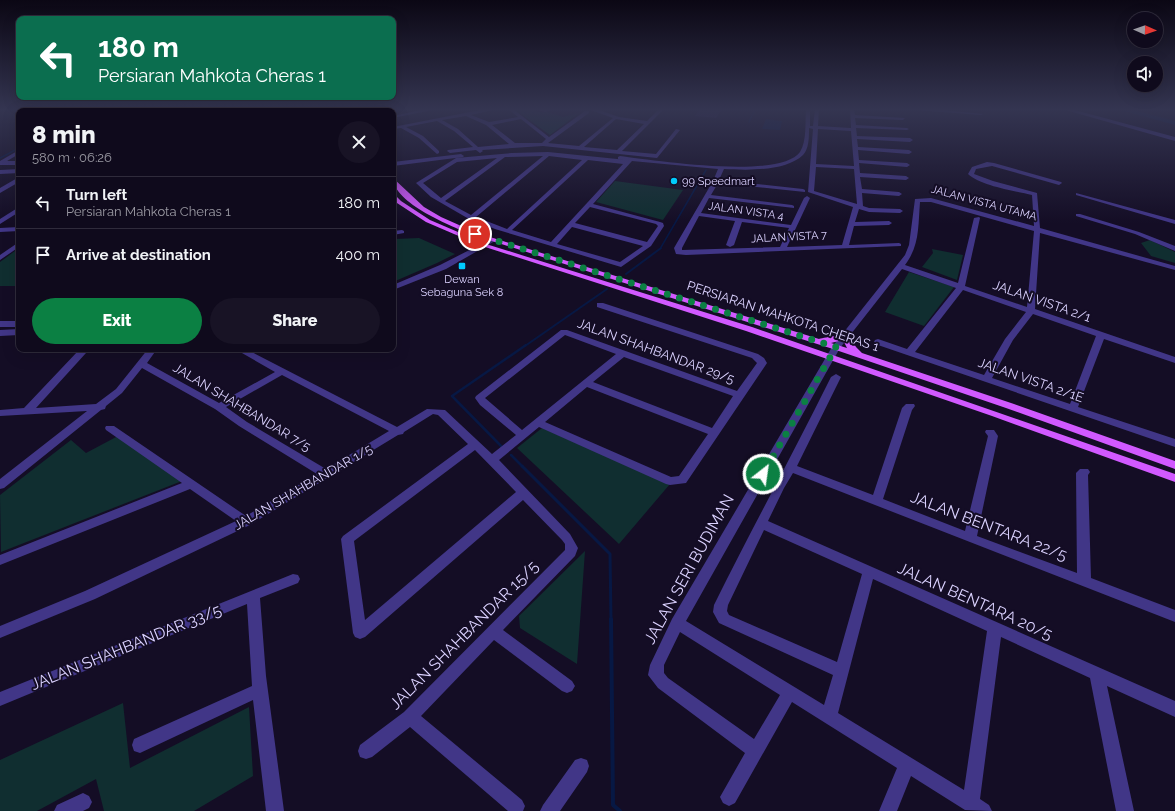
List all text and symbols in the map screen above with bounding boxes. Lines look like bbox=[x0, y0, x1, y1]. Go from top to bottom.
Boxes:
north arrow bbox=[1127, 12, 1163, 48]
map controls bbox=[1127, 12, 1163, 92]
text: 180 m bbox=[98, 31, 179, 64]
icon: left bbox=[32, 32, 84, 84]
button: sound bbox=[1127, 56, 1163, 92]
text: Persiaran Mahkota Cheras 1 bbox=[98, 65, 326, 86]
text: 8 min bbox=[32, 120, 96, 149]
button: close bbox=[338, 121, 380, 163]
text: 580 m · 06:26 bbox=[32, 150, 112, 165]
place label: 99 Speedmart bbox=[682, 175, 755, 188]
marker: 99 Speedmart bbox=[669, 176, 679, 186]
street label: JALAN VISTA UTAMA bbox=[930, 183, 1039, 224]
text: Turn left bbox=[66, 186, 127, 204]
icon: left bbox=[32, 192, 54, 214]
text: 180 m bbox=[338, 194, 380, 212]
street label: JALAN VISTA 4 bbox=[707, 199, 785, 223]
text: Persiaran Mahkota Cheras 1 bbox=[66, 204, 231, 219]
pin bbox=[458, 217, 492, 251]
icon: arrive bbox=[464, 223, 486, 245]
street label: JALAN VISTA 7 bbox=[751, 229, 827, 245]
icon: arrive bbox=[32, 244, 54, 266]
text: Arrive at destination bbox=[66, 246, 211, 264]
text: 400 m bbox=[336, 246, 380, 264]
marker: Dewan Sebaguna Sek 8 bbox=[457, 261, 467, 271]
place label: Dewan Sebaguna Sek 8 bbox=[421, 273, 503, 299]
street label: JALAN VISTA 2/1 bbox=[991, 277, 1093, 325]
street label: PERSIARAN MAHKOTA CHERAS 1 bbox=[685, 278, 881, 354]
button: Exit bbox=[32, 298, 202, 344]
button: Share bbox=[210, 298, 380, 344]
street label: JALAN SHAHBANDAR 29/5 bbox=[575, 316, 737, 386]
street label: JALAN VISTA 2/1E bbox=[976, 355, 1086, 405]
street label: JALAN SHAHBANDAR 7/5 bbox=[170, 360, 314, 454]
street label: JALAN SHAHBANDAR 1/5 bbox=[231, 441, 375, 533]
position arrow bbox=[742, 453, 784, 495]
street label: JALAN BENTARA 22/5 bbox=[908, 487, 1070, 565]
street label: JALAN SERI BUDIMAN bbox=[640, 491, 738, 647]
street label: JALAN SHAHBANDAR 15/5 bbox=[386, 557, 542, 713]
street label: JALAN BENTARA 20/5 bbox=[895, 558, 1056, 644]
street label: JALAN SHAHBANDAR 33/5 bbox=[28, 600, 224, 694]

